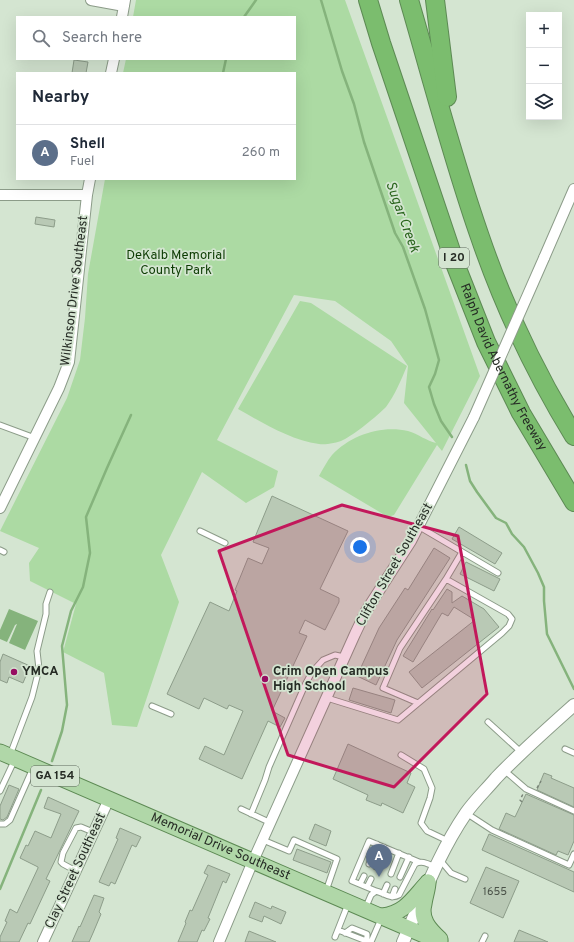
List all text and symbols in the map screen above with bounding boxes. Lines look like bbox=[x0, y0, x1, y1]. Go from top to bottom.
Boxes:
map controls bbox=[526, 12, 562, 120]
button: + bbox=[526, 12, 562, 48]
search box bbox=[16, 16, 296, 60]
icon: search bbox=[30, 27, 52, 49]
text: Search here bbox=[62, 29, 142, 48]
button: − bbox=[526, 48, 562, 84]
button: layers bbox=[526, 84, 562, 120]
text: Nearby bbox=[32, 87, 89, 109]
text: Shell bbox=[70, 135, 105, 154]
text: A bbox=[40, 145, 50, 161]
text: 260 m bbox=[242, 145, 280, 161]
text: Fuel bbox=[70, 154, 95, 170]
water label: Sugar Creek bbox=[381, 179, 423, 256]
street label: Wilkinson Drive Southeast bbox=[58, 215, 92, 367]
park label: DeKalb Memorial County Park bbox=[126, 248, 226, 279]
road number: I 20 bbox=[439, 248, 469, 268]
street label: Ralph David Abernathy Freeway bbox=[456, 281, 550, 454]
street label: Clifton Street Southeast bbox=[353, 500, 437, 629]
your location bbox=[350, 537, 370, 557]
place label: YMCA bbox=[22, 664, 59, 680]
place label: Crim Open Campus High School bbox=[273, 664, 389, 695]
marker: YMCA bbox=[9, 667, 19, 677]
marker: Crim Open Campus High School bbox=[260, 674, 270, 684]
road number: GA 154 bbox=[31, 766, 79, 786]
street label: Clay Street Southeast bbox=[42, 810, 110, 932]
street label: Memorial Drive Southeast bbox=[148, 810, 293, 884]
pin: A bbox=[366, 844, 392, 877]
house number: 1655 bbox=[483, 885, 507, 899]

